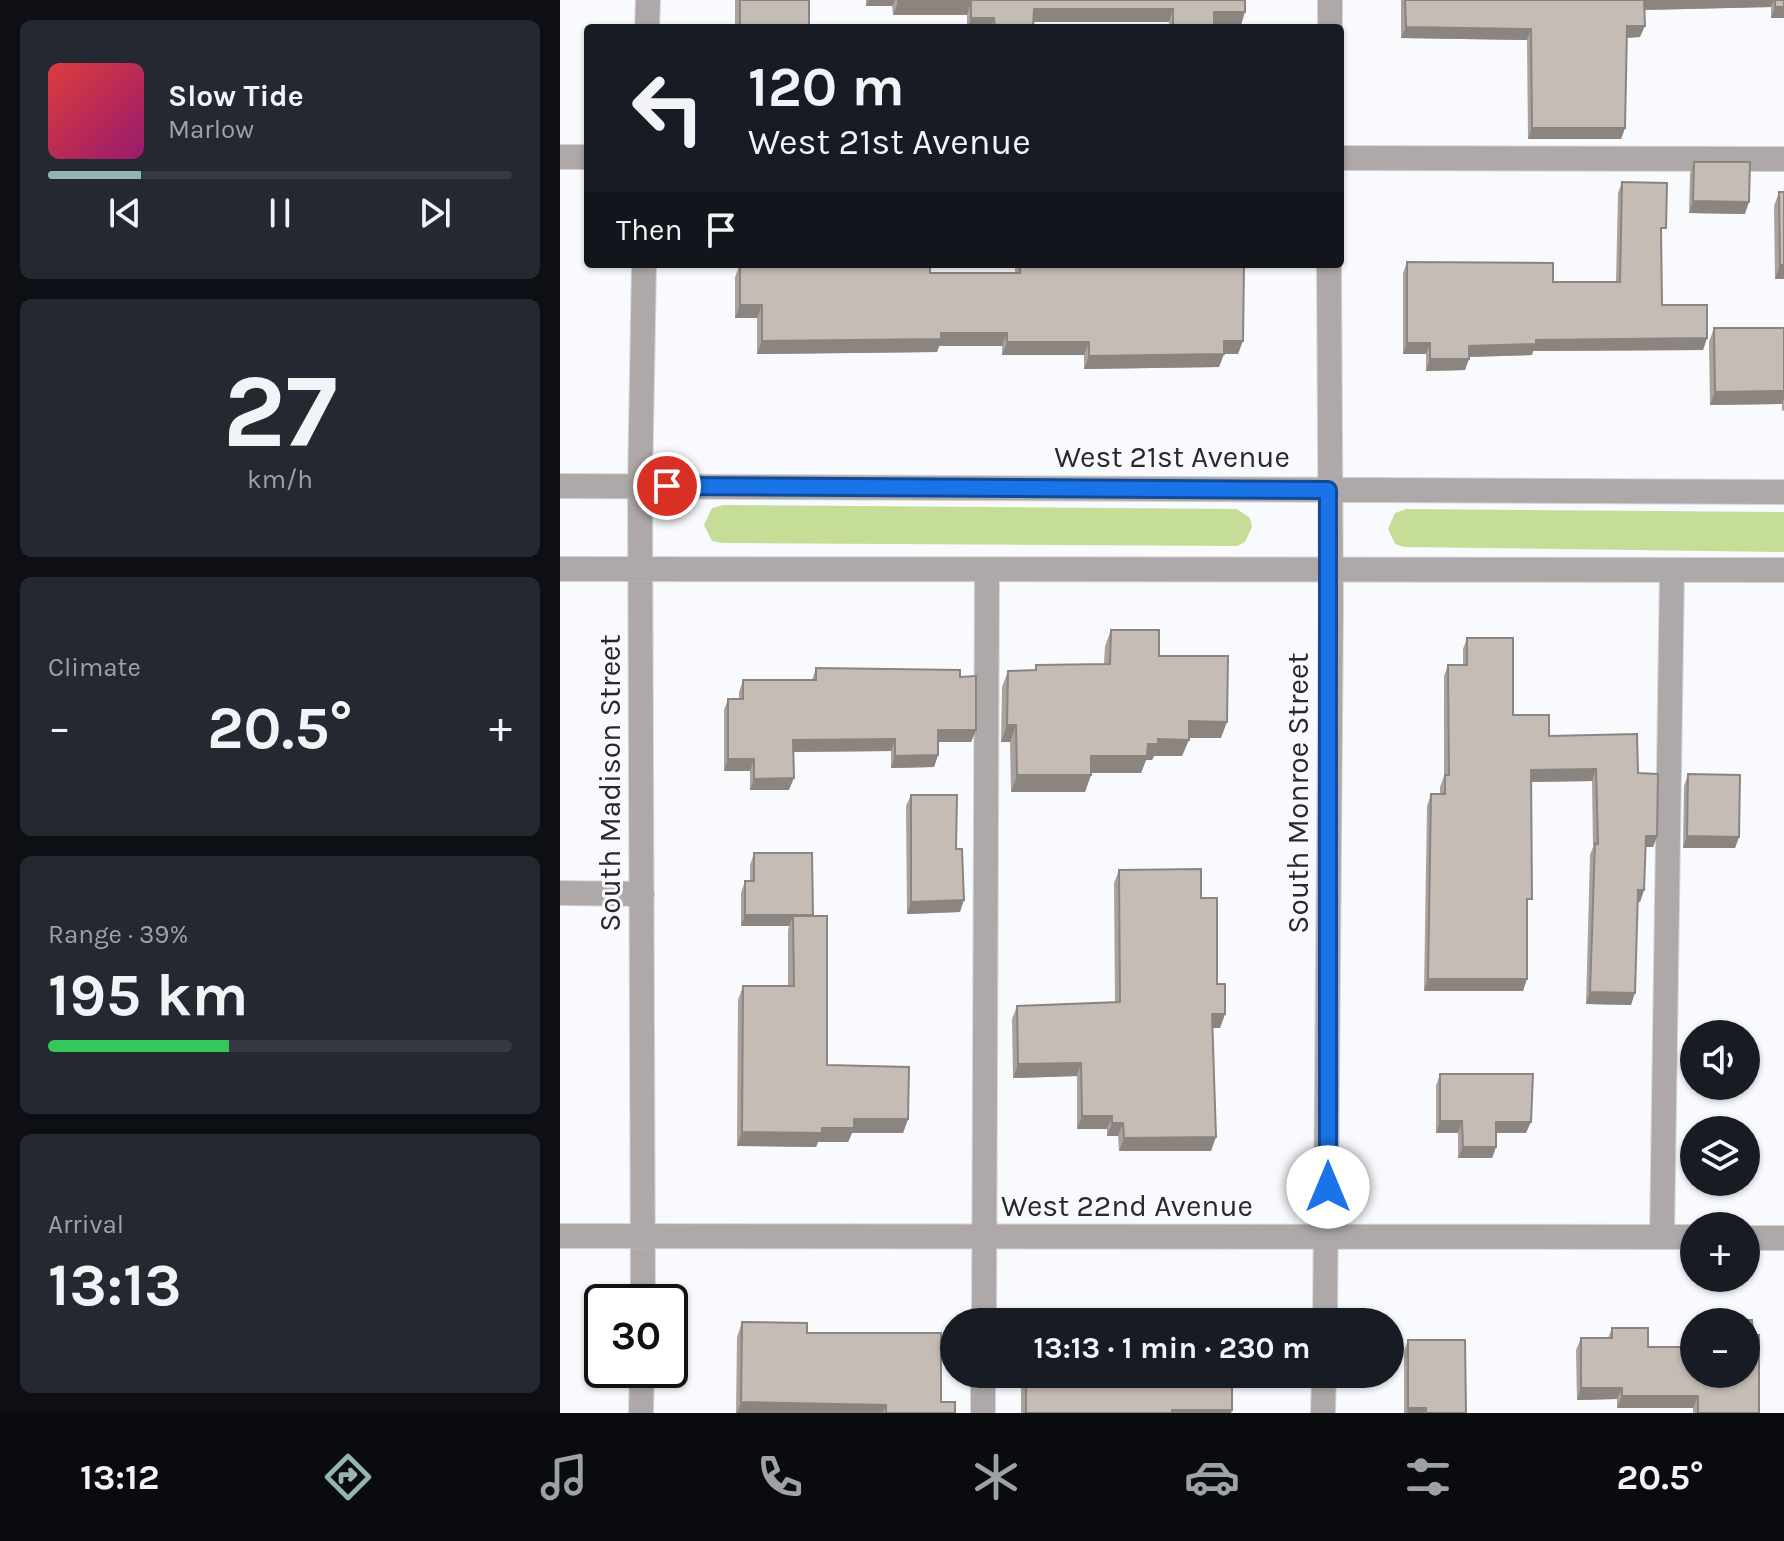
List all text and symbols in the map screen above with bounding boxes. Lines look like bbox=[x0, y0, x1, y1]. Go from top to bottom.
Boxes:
text: 120 m bbox=[748, 54, 905, 119]
icon: left bbox=[616, 56, 720, 160]
text: Slow Tide bbox=[168, 78, 304, 114]
text: Marlow bbox=[168, 114, 254, 145]
text: West 21st Avenue bbox=[748, 121, 1031, 163]
icon: previous bbox=[103, 191, 147, 235]
icon: pause bbox=[258, 191, 302, 235]
icon: next bbox=[413, 191, 457, 235]
icon: arrive bbox=[699, 208, 743, 252]
text: Then bbox=[616, 212, 683, 248]
text: 27 bbox=[223, 351, 337, 472]
street label: West 21st Avenue bbox=[1054, 439, 1290, 475]
pin bbox=[633, 452, 701, 520]
text: km/h bbox=[247, 464, 313, 495]
icon: arrive bbox=[645, 464, 689, 508]
street label: South Madison Street bbox=[592, 634, 628, 932]
text: Climate bbox=[48, 652, 141, 683]
street label: South Monroe Street bbox=[1280, 652, 1316, 934]
text: 20.5° bbox=[207, 693, 353, 763]
text: − bbox=[48, 702, 71, 753]
text: + bbox=[489, 702, 512, 753]
text: Range · 39% bbox=[48, 919, 188, 950]
text: 195 km bbox=[48, 960, 249, 1030]
map controls bbox=[1680, 1020, 1760, 1388]
button: sound bbox=[1680, 1020, 1760, 1100]
button: layers bbox=[1680, 1116, 1760, 1196]
position arrow bbox=[1286, 1145, 1370, 1229]
street label: West 22nd Avenue bbox=[1001, 1188, 1253, 1224]
text: Arrival bbox=[48, 1209, 124, 1240]
button: + bbox=[1680, 1212, 1760, 1292]
text: 13:13 bbox=[48, 1250, 182, 1320]
speed limit sign: 30 bbox=[584, 1284, 688, 1388]
button: − bbox=[1680, 1308, 1760, 1388]
text: 13:13 · 1 min · 230 m bbox=[1033, 1330, 1311, 1366]
icon: directions bbox=[320, 1449, 376, 1505]
icon: music bbox=[536, 1449, 592, 1505]
icon: phone bbox=[752, 1449, 808, 1505]
icon: climate bbox=[968, 1449, 1024, 1505]
icon: car bbox=[1184, 1449, 1240, 1505]
icon: filters bbox=[1400, 1449, 1456, 1505]
text: 13:12 bbox=[80, 1456, 160, 1498]
text: 20.5° bbox=[1617, 1456, 1704, 1498]

